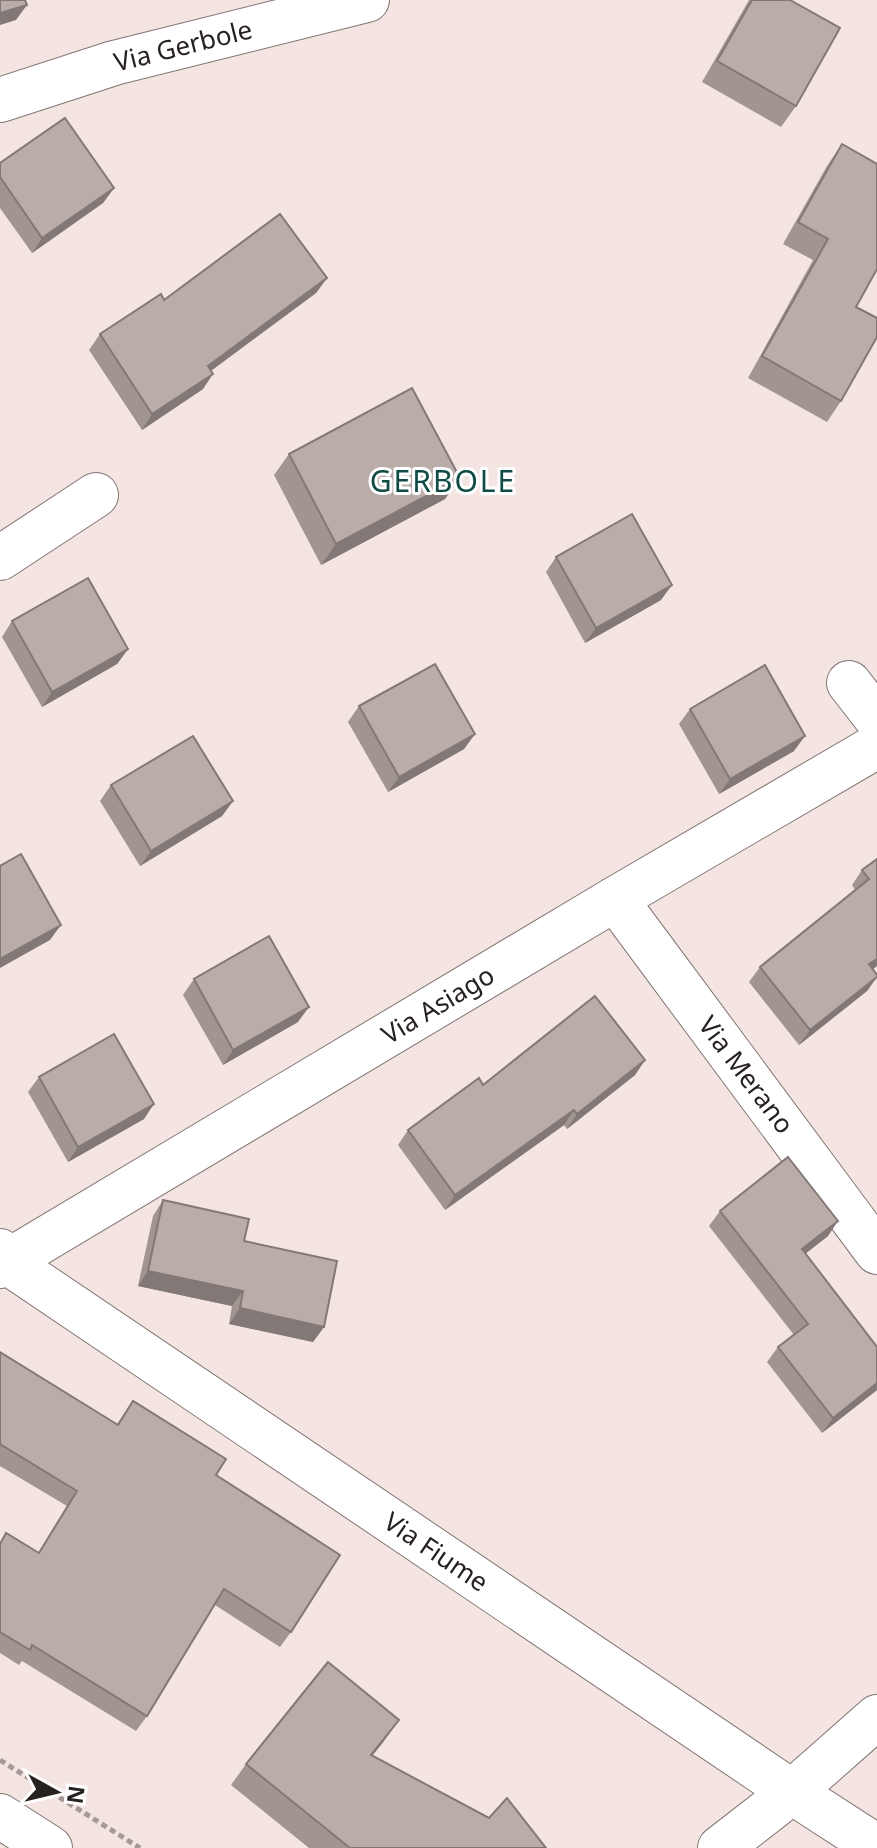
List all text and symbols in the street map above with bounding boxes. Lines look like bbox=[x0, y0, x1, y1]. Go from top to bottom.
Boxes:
street label: Via Gerbole bbox=[110, 10, 256, 80]
district label: GERBOLE bbox=[370, 460, 516, 501]
street label: Via Asiago bbox=[374, 956, 501, 1052]
street label: Via Merano bbox=[691, 1008, 803, 1141]
street label: Via Fiume bbox=[377, 1503, 496, 1599]
north arrow bbox=[16, 1752, 96, 1832]
text: N bbox=[61, 1784, 93, 1806]

